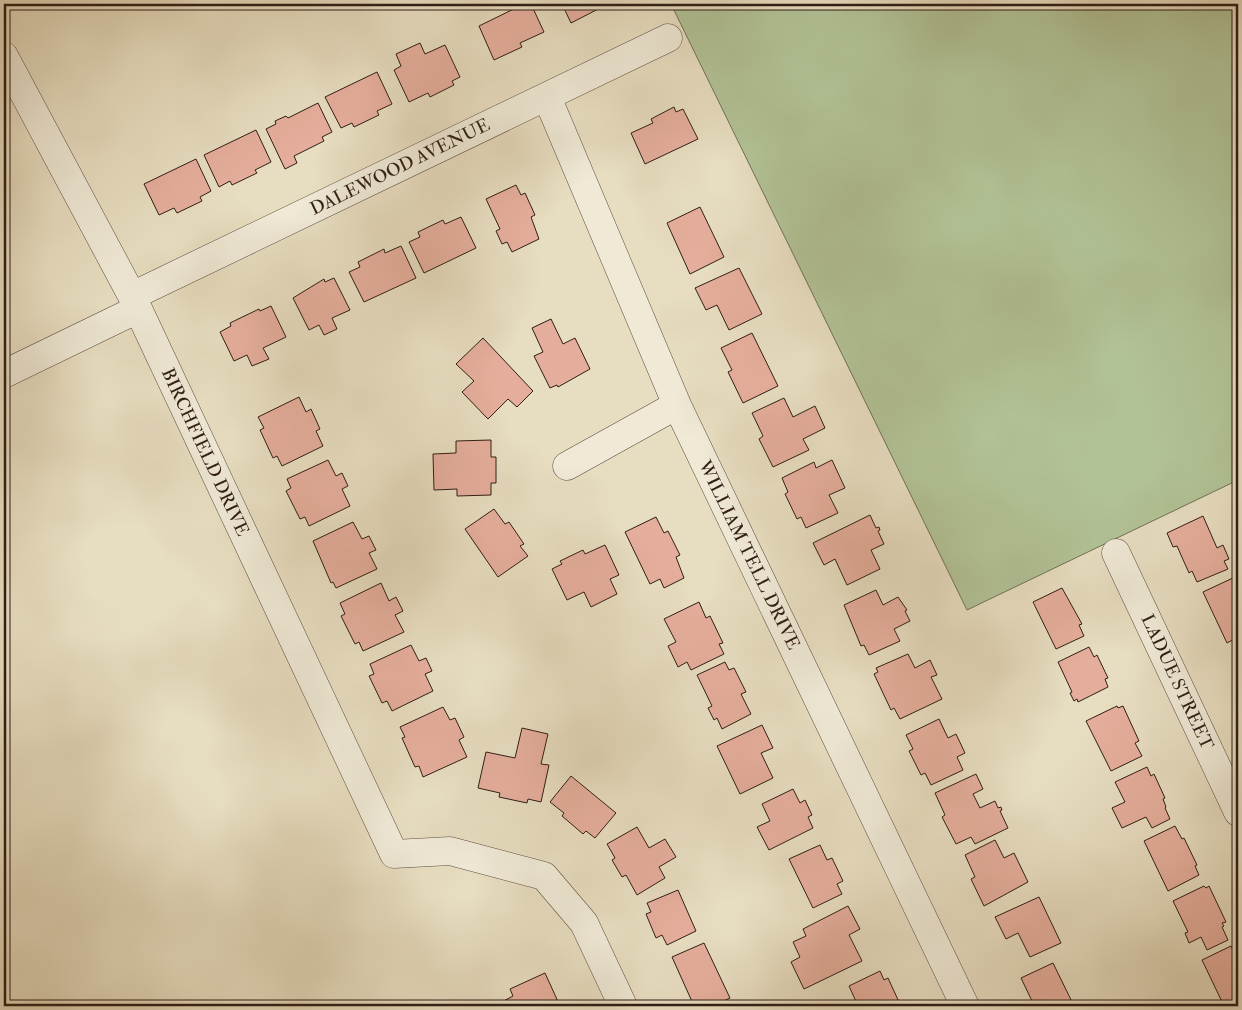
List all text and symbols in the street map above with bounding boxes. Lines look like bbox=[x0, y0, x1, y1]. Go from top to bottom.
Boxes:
street label: DALEWOOD AVENUE bbox=[306, 113, 494, 221]
street label: BIRCHFIELD DRIVE bbox=[156, 364, 254, 540]
street label: WILLIAM TELL DRIVE bbox=[693, 456, 805, 654]
street label: LADUE STREET bbox=[1136, 611, 1219, 754]

